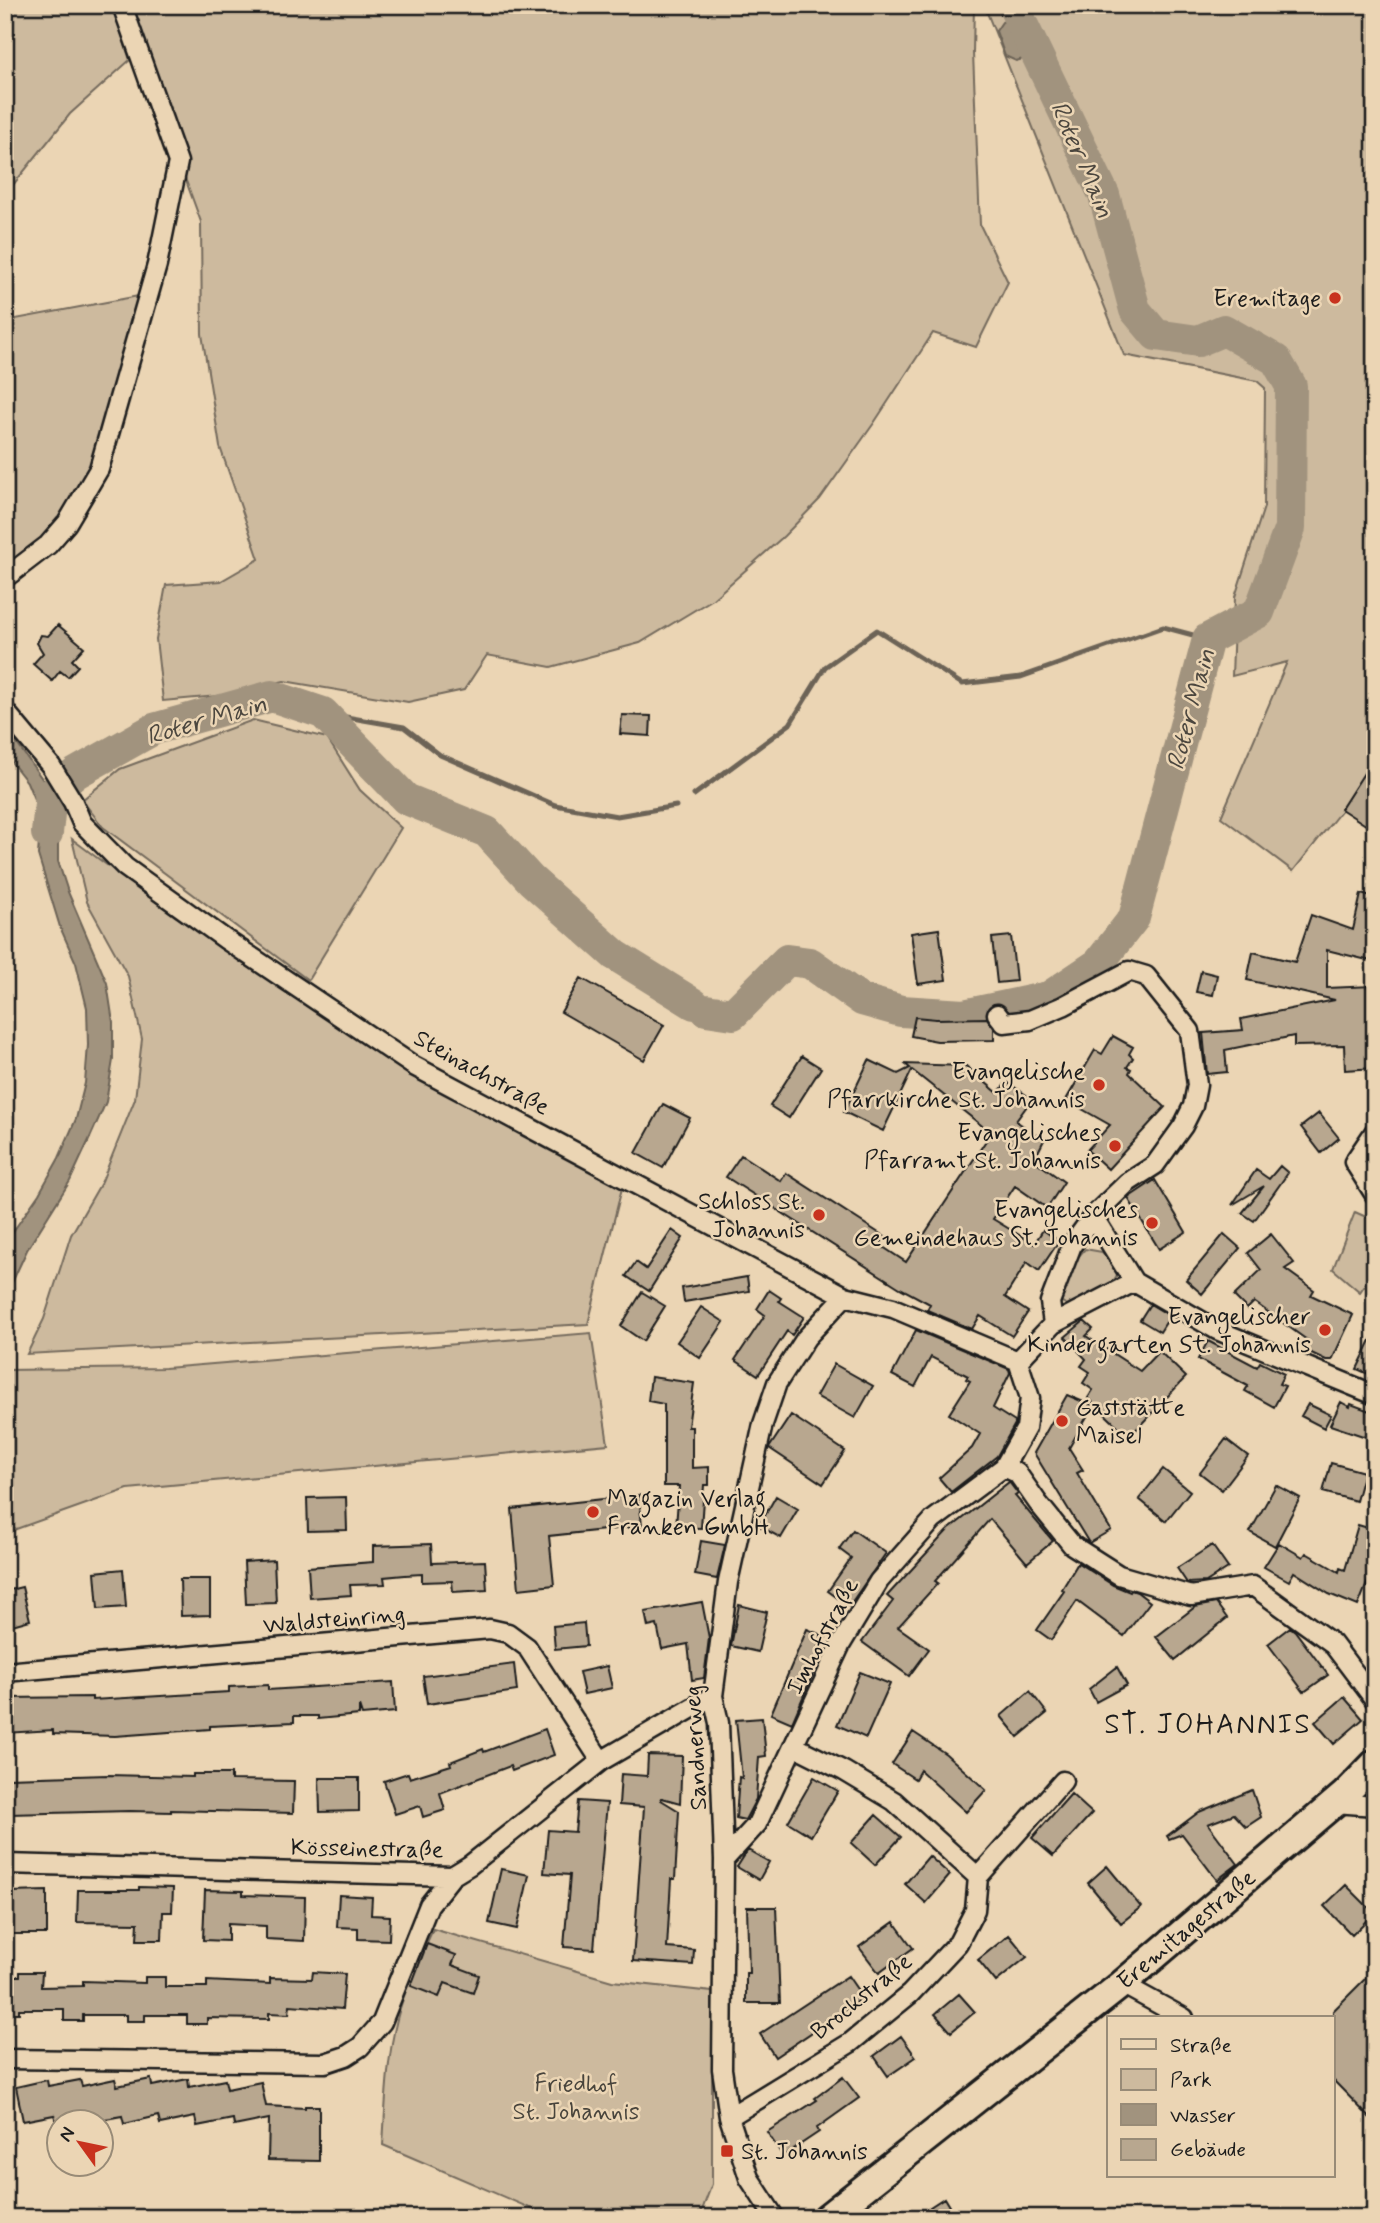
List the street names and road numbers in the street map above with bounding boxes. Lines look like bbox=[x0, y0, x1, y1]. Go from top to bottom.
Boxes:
street label: Steinachstraße bbox=[408, 1023, 555, 1124]
street label: Imhofstraße bbox=[780, 1573, 867, 1700]
street label: Waldsteinring bbox=[262, 1599, 406, 1642]
street label: Sandnerweg bbox=[678, 1685, 715, 1811]
street label: Kösseinestraße bbox=[290, 1833, 444, 1866]
street label: Eremitagestraße bbox=[1111, 1863, 1263, 1997]
street label: Brockstraße bbox=[805, 1947, 919, 2047]

